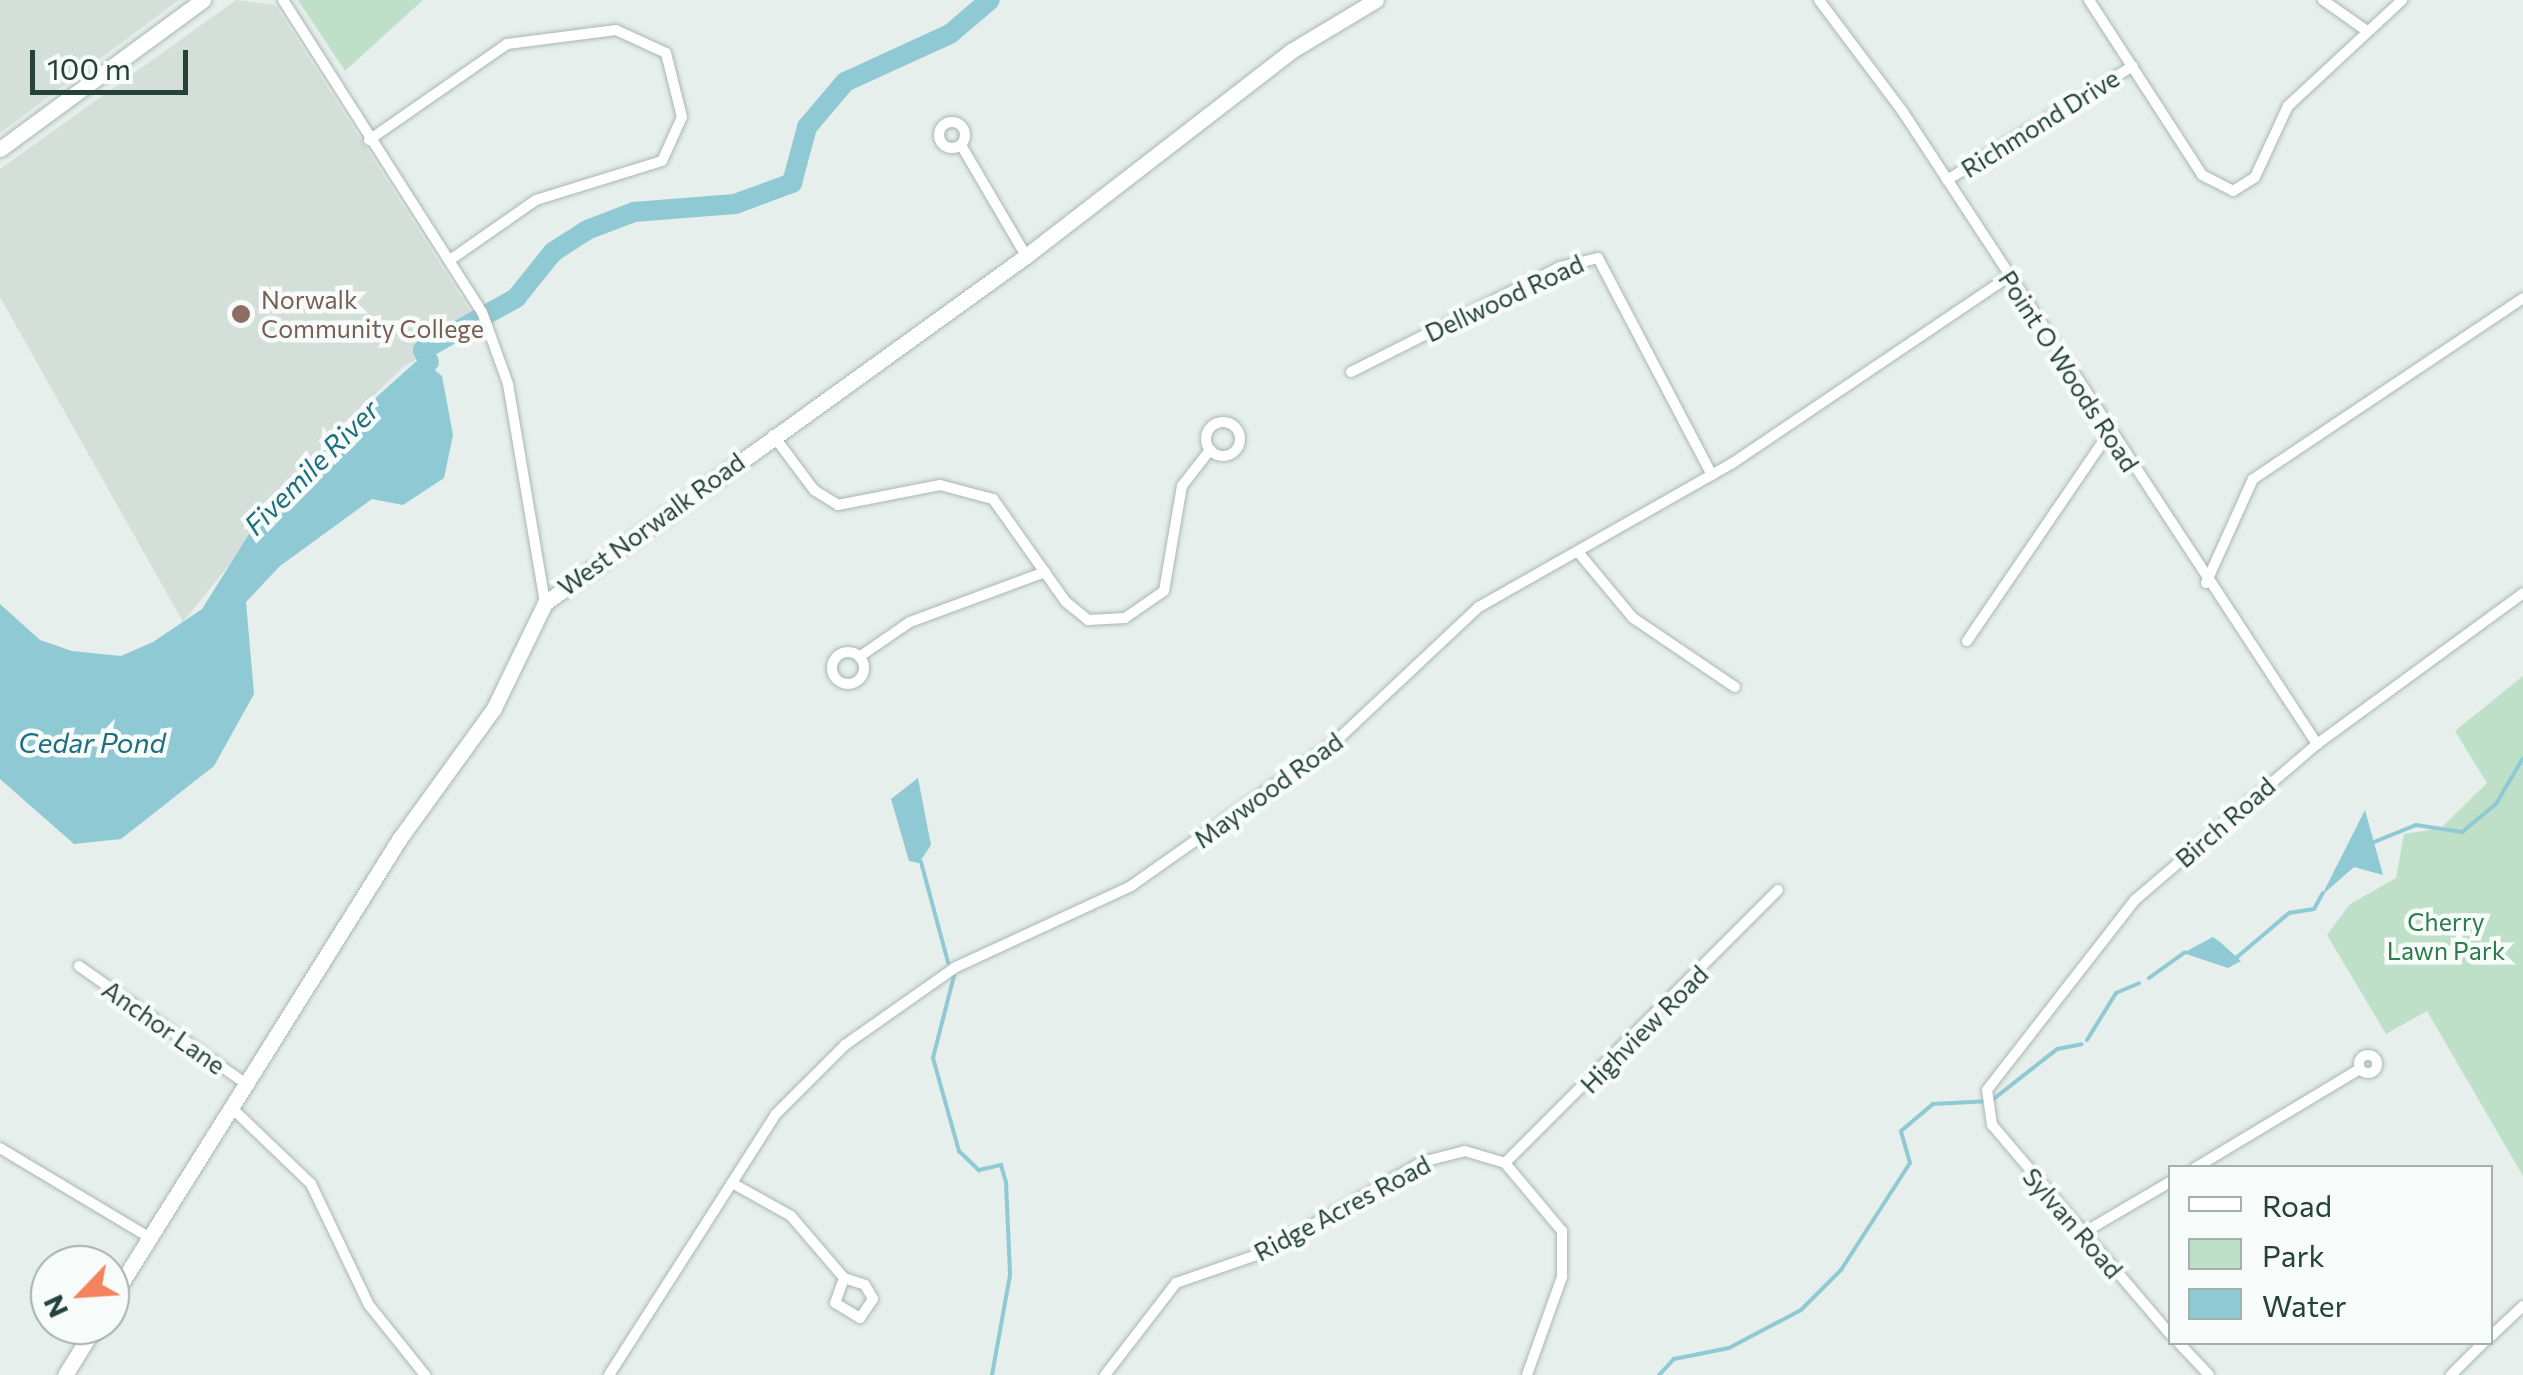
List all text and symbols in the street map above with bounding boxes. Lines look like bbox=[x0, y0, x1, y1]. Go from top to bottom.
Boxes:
scale bar bbox=[35, 30, 192, 92]
text: 100 m bbox=[47, 49, 131, 86]
street label: Richmond Drive bbox=[1955, 62, 2125, 184]
street label: Dellwood Road bbox=[1420, 248, 1588, 348]
street label: Point O Woods Road bbox=[1993, 265, 2145, 477]
place label: Norwalk Community College bbox=[261, 285, 484, 344]
marker: Norwalk Community College bbox=[230, 303, 252, 325]
water label: Fivemile River bbox=[237, 393, 385, 541]
street label: West Norwalk Road bbox=[552, 446, 750, 602]
water label: Cedar Pond bbox=[18, 725, 166, 759]
street label: Maywood Road bbox=[1188, 726, 1348, 854]
street label: Birch Road bbox=[2169, 771, 2281, 873]
park label: Cherry Lawn Park bbox=[2387, 907, 2505, 966]
street label: Highview Road bbox=[1574, 959, 1714, 1099]
street label: Anchor Lane bbox=[97, 974, 231, 1080]
street label: Ridge Acres Road bbox=[1249, 1149, 1435, 1267]
street label: Sylvan Road bbox=[2017, 1162, 2129, 1284]
legend bbox=[2168, 1165, 2493, 1345]
text: Road bbox=[2262, 1186, 2332, 1223]
text: Park bbox=[2262, 1236, 2325, 1273]
north arrow bbox=[30, 1245, 130, 1345]
text: Water bbox=[2262, 1286, 2347, 1323]
text: N bbox=[35, 1290, 74, 1324]

